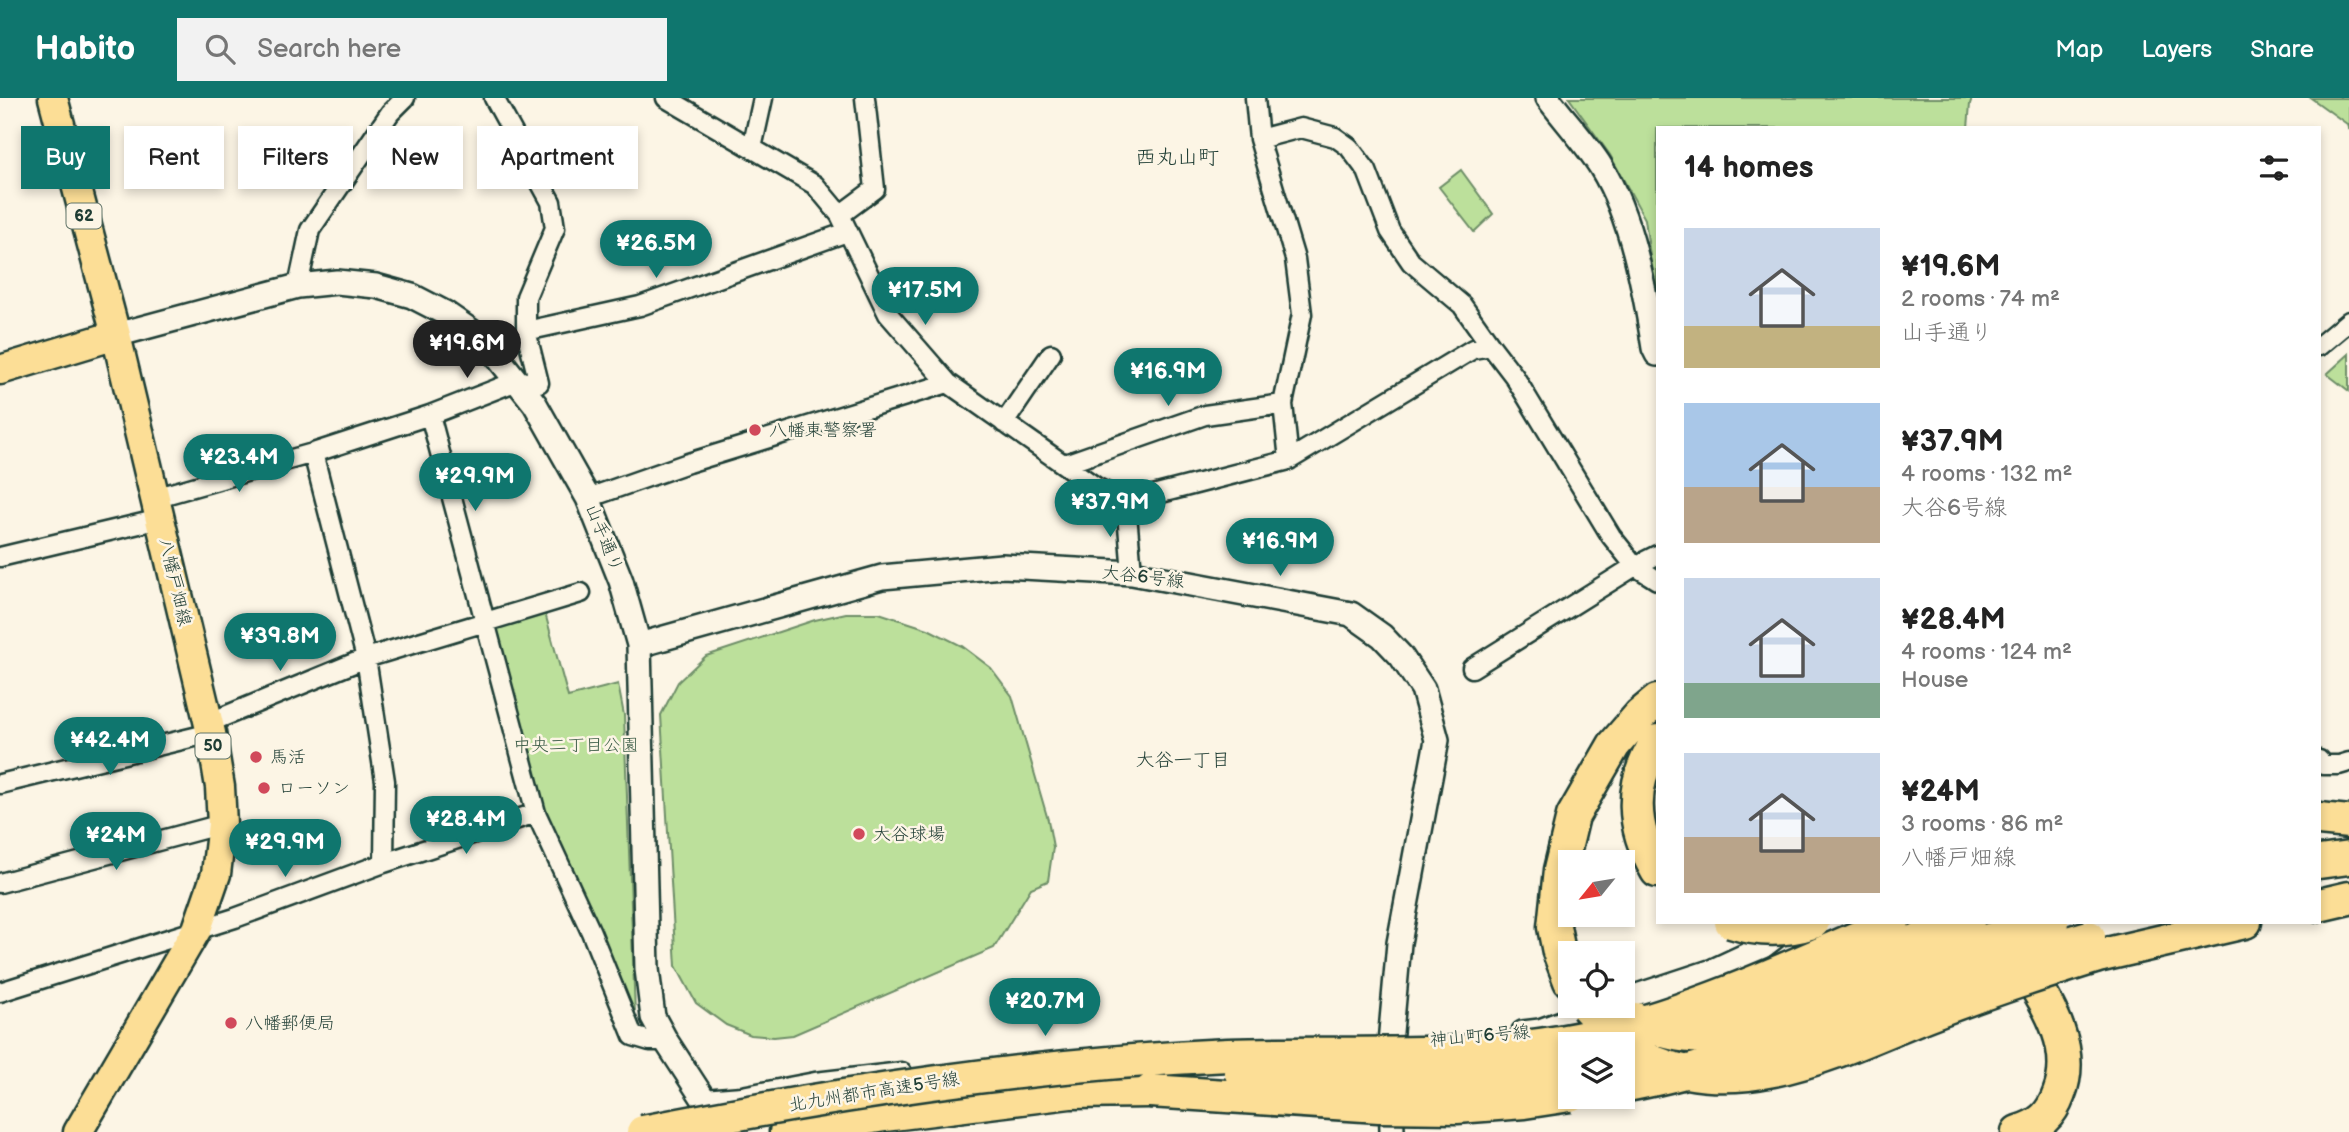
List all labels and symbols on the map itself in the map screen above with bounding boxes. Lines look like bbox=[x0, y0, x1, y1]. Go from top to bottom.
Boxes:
district label: 西丸山町 bbox=[1135, 145, 1219, 170]
road number: 62 bbox=[66, 204, 102, 228]
pin: ¥26.5M bbox=[599, 220, 713, 280]
pin: ¥17.5M bbox=[868, 268, 982, 327]
pin: ¥19.6M bbox=[410, 320, 524, 380]
pin: ¥16.9M bbox=[1111, 348, 1225, 408]
place label: 八幡東警察署 bbox=[769, 420, 877, 441]
marker: 八幡東警察署 bbox=[747, 422, 763, 438]
pin: ¥23.4M bbox=[182, 434, 296, 494]
pin: ¥29.9M bbox=[418, 454, 532, 513]
pin: ¥37.9M bbox=[1053, 480, 1167, 539]
street label: 山手通り bbox=[581, 501, 627, 575]
pin: ¥16.9M bbox=[1223, 518, 1337, 578]
street label: 八幡戸畑線 bbox=[155, 536, 195, 628]
street label: 大谷6号線 bbox=[1101, 562, 1185, 592]
pin: ¥39.8M bbox=[223, 614, 337, 673]
pin: ¥42.4M bbox=[53, 718, 167, 777]
road number: 50 bbox=[196, 734, 230, 758]
park label: 中央二丁目公園 bbox=[513, 735, 639, 756]
place label: 馬活 bbox=[270, 747, 306, 768]
marker: 馬活 bbox=[248, 749, 264, 765]
district label: 大谷一丁目 bbox=[1135, 749, 1231, 772]
place label: ローソン bbox=[278, 778, 350, 799]
marker: ローソン bbox=[256, 780, 272, 796]
pin: ¥28.4M bbox=[409, 796, 523, 856]
pin: ¥24M bbox=[75, 812, 157, 872]
pin: ¥29.9M bbox=[228, 820, 342, 879]
place label: 大谷球場 bbox=[873, 824, 945, 845]
marker: 大谷球場 bbox=[851, 826, 867, 842]
north arrow bbox=[1558, 850, 1634, 928]
pin: ¥20.7M bbox=[988, 978, 1102, 1038]
place label: 八幡郵便局 bbox=[245, 1013, 335, 1034]
marker: 八幡郵便局 bbox=[223, 1015, 239, 1031]
street label: 神山町6号線 bbox=[1429, 1021, 1531, 1051]
street label: 北九州都市高速5号線 bbox=[787, 1068, 961, 1116]

